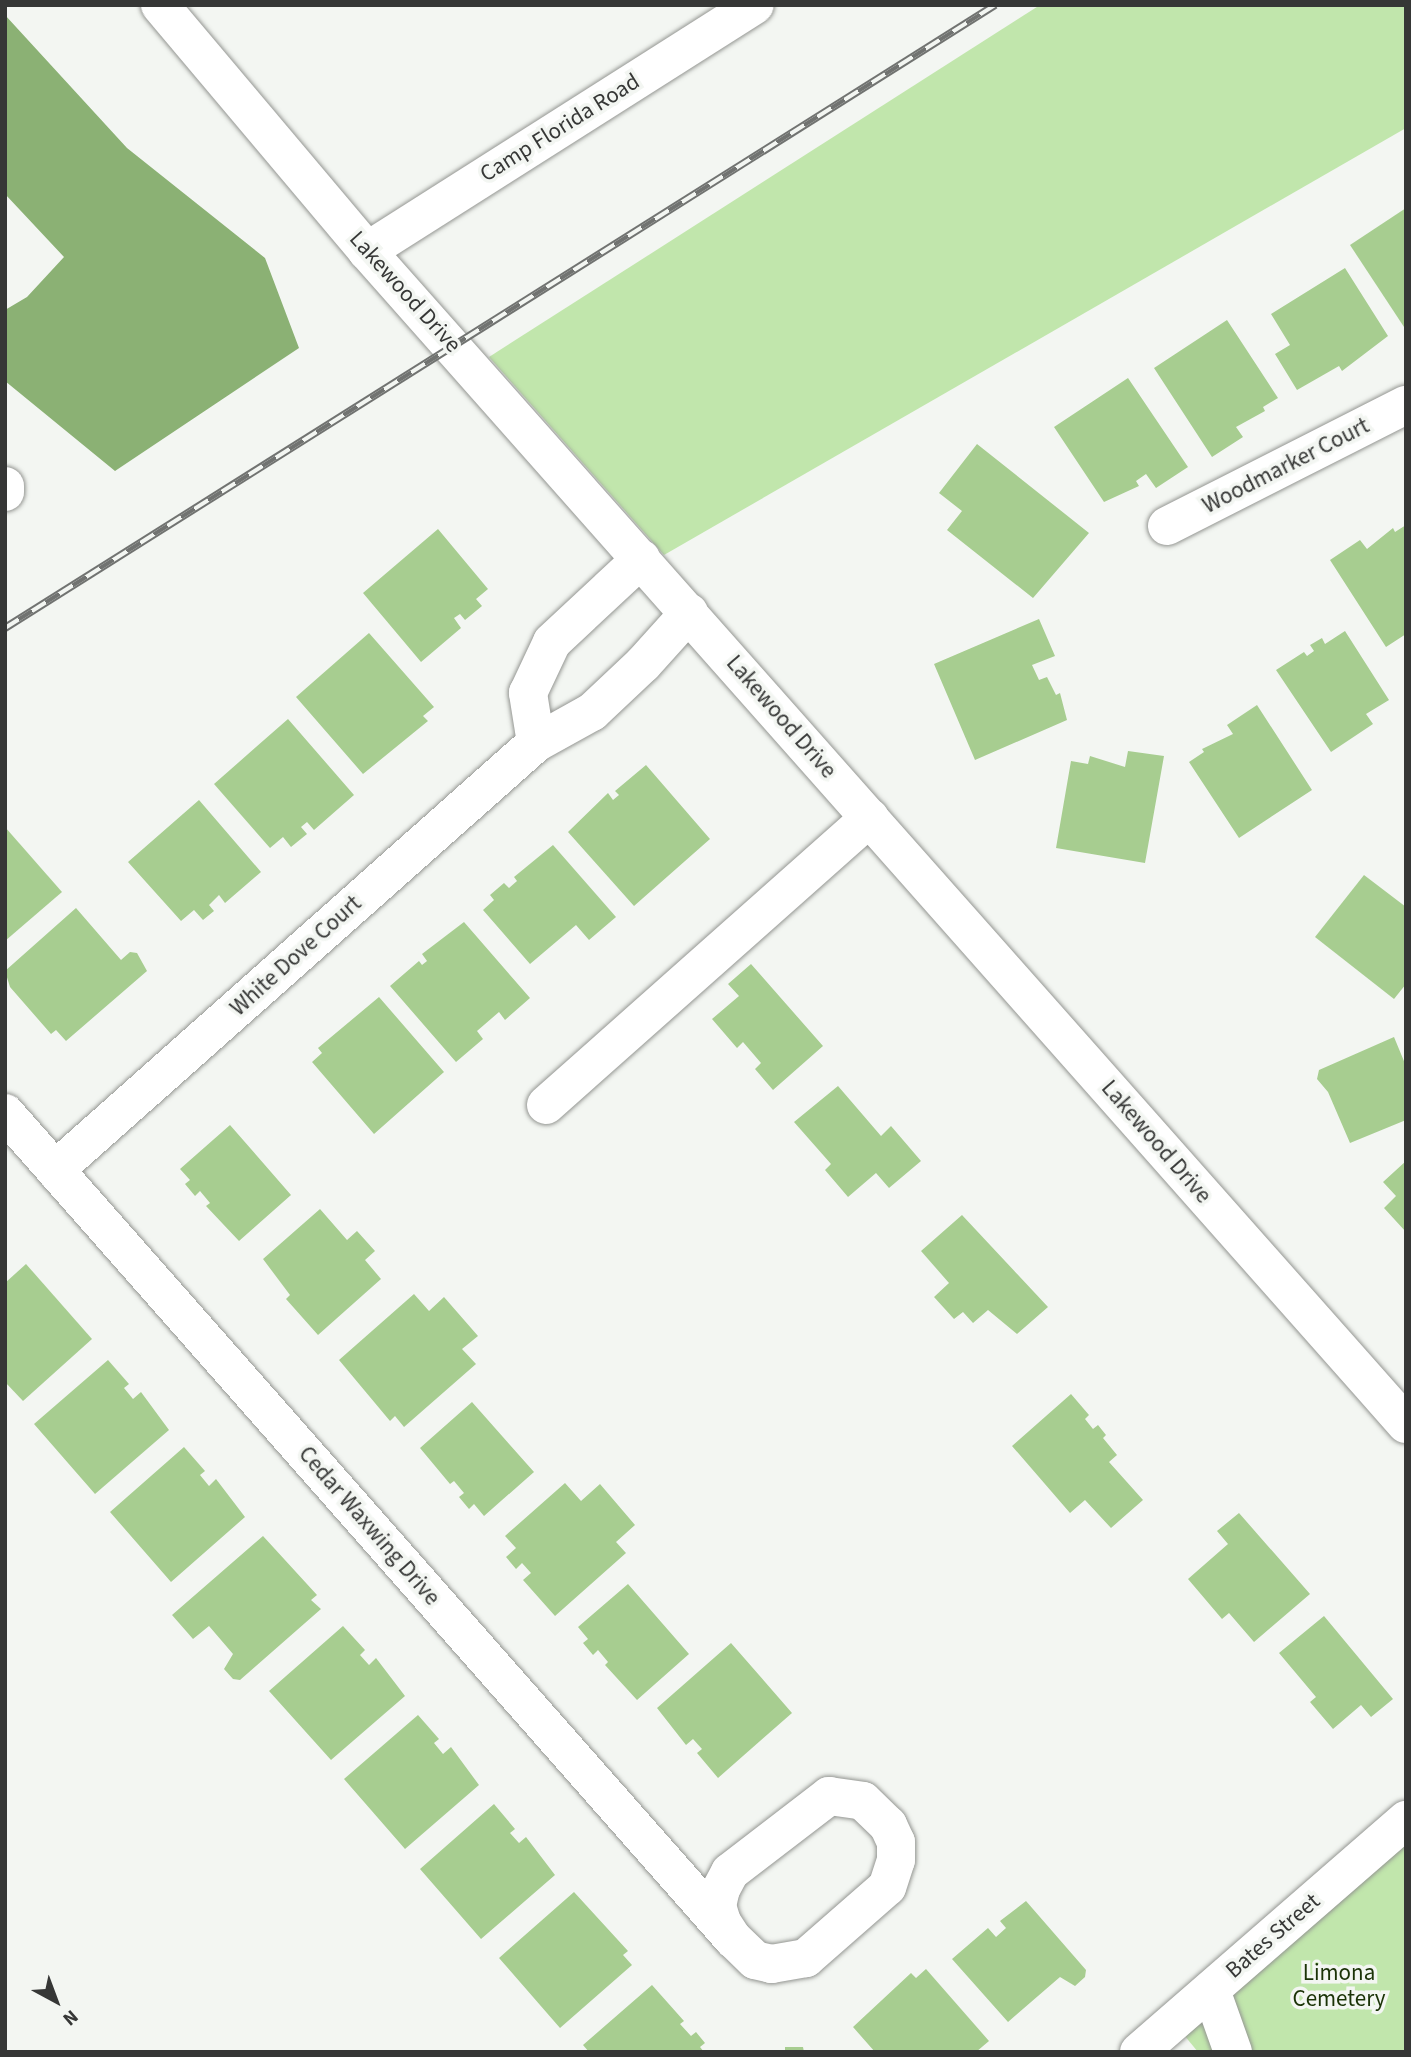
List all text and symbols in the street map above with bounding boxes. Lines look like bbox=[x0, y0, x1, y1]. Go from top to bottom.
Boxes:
street label: Camp Florida Road bbox=[475, 68, 645, 188]
street label: Lakewood Drive bbox=[343, 226, 467, 358]
street label: Woodmarker Court bbox=[1198, 412, 1374, 520]
street label: Lakewood Drive bbox=[720, 650, 842, 784]
street label: White Dove Court bbox=[225, 890, 367, 1022]
street label: Lakewood Drive bbox=[1095, 1075, 1217, 1209]
street label: Cedar Waxwing Drive bbox=[292, 1441, 446, 1611]
street label: Bates Street bbox=[1220, 1888, 1326, 1984]
park label: Limona Cemetery bbox=[1293, 1959, 1385, 2013]
north arrow bbox=[21, 1966, 91, 2036]
text: N bbox=[56, 2003, 84, 2032]

